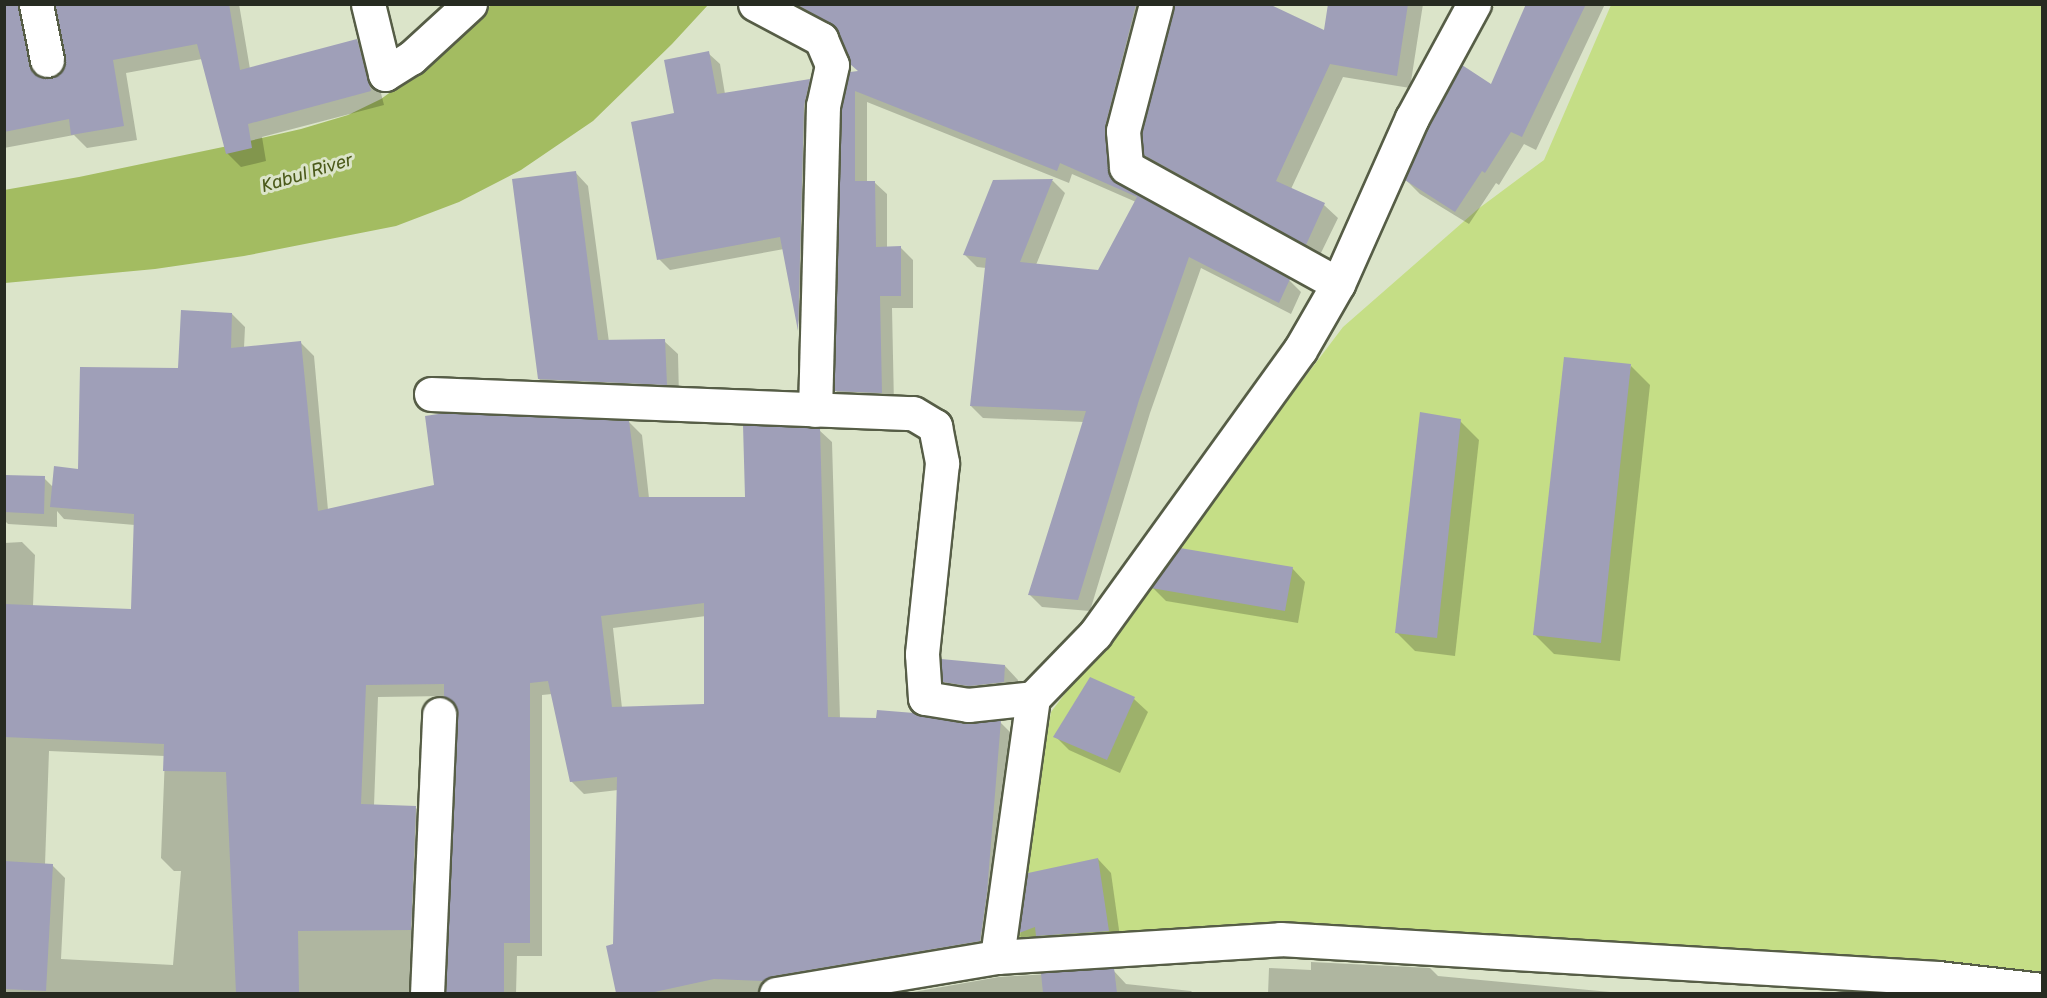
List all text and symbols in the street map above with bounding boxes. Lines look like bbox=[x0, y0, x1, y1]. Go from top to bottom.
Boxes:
water label: Kabul River bbox=[259, 149, 355, 197]

